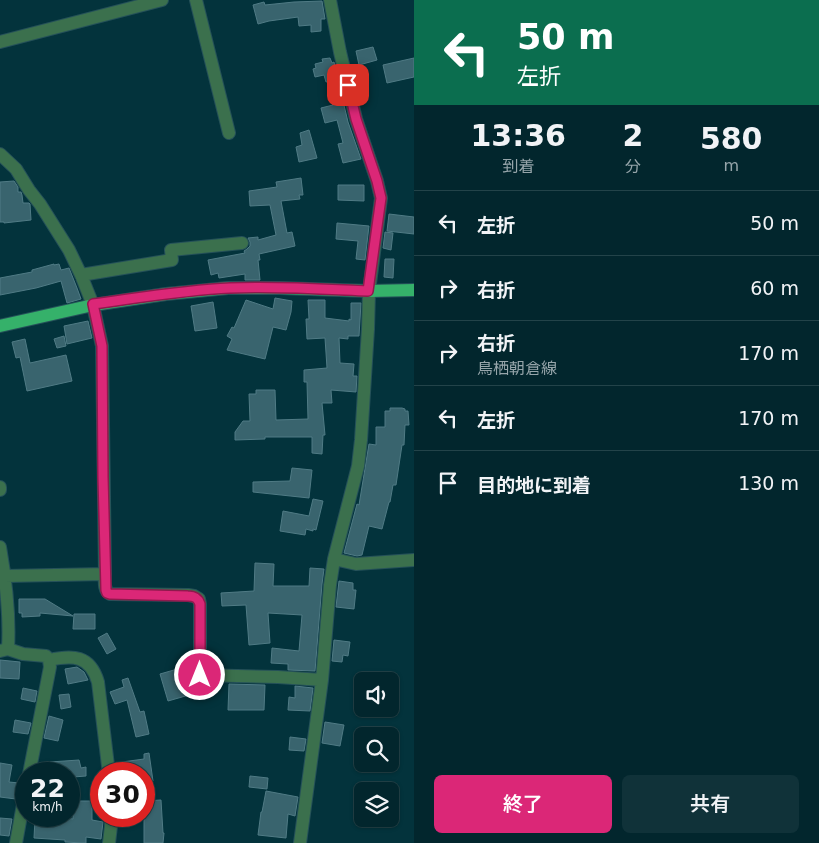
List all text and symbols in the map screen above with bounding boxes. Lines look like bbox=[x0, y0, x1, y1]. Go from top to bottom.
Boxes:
text: 50 m bbox=[517, 17, 614, 57]
icon: left bbox=[434, 20, 499, 85]
pin bbox=[327, 64, 369, 106]
text: 左折 bbox=[517, 64, 561, 89]
icon: arrive bbox=[334, 71, 362, 99]
text: 13:36 bbox=[471, 118, 566, 153]
text: 2 bbox=[623, 118, 643, 153]
text: 580 bbox=[700, 121, 763, 156]
text: m bbox=[723, 156, 739, 175]
text: 到着 bbox=[502, 157, 534, 176]
text: 分 bbox=[625, 157, 641, 176]
icon: left bbox=[434, 209, 462, 237]
text: 50 m bbox=[750, 212, 799, 234]
text: 左折 bbox=[477, 214, 515, 236]
icon: right bbox=[434, 274, 462, 302]
text: 60 m bbox=[750, 277, 799, 299]
text: 右折 bbox=[477, 279, 515, 301]
text: 右折 bbox=[477, 332, 515, 354]
icon: right bbox=[434, 339, 462, 367]
text: 170 m bbox=[738, 342, 799, 364]
text: 鳥栖朝倉線 bbox=[477, 359, 557, 378]
icon: left bbox=[434, 404, 462, 432]
text: 170 m bbox=[738, 407, 799, 429]
text: 左折 bbox=[477, 409, 515, 431]
icon: arrive bbox=[434, 469, 462, 497]
text: 130 m bbox=[738, 472, 799, 494]
text: 目的地に到着 bbox=[477, 474, 591, 496]
position arrow bbox=[173, 648, 225, 700]
map controls bbox=[354, 672, 399, 827]
button: sound bbox=[354, 672, 399, 717]
button: search bbox=[354, 727, 399, 772]
speed limit sign: 30 bbox=[90, 762, 155, 827]
text: 22 bbox=[30, 774, 65, 803]
button: 終了 bbox=[434, 775, 612, 833]
button: 共有 bbox=[622, 775, 799, 833]
button: layers bbox=[354, 782, 399, 827]
text: km/h bbox=[32, 800, 63, 814]

